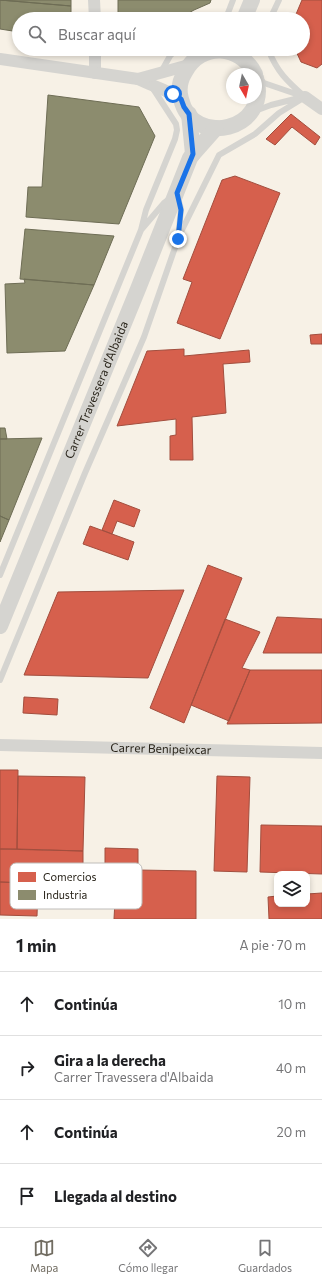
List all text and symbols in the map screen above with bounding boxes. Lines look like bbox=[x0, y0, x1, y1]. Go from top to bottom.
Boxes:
search box bbox=[12, 12, 310, 56]
icon: search bbox=[26, 23, 48, 45]
text: Buscar aquí bbox=[58, 25, 136, 43]
north arrow bbox=[226, 68, 262, 104]
route start bbox=[164, 85, 182, 103]
route end bbox=[169, 230, 187, 248]
street label: Carrer Travessera d'Albaida bbox=[61, 319, 130, 461]
street label: Carrer Benipeixcar bbox=[110, 740, 212, 756]
legend bbox=[10, 863, 142, 909]
text: Comercios bbox=[43, 870, 96, 883]
map controls bbox=[274, 871, 310, 907]
button: layers bbox=[274, 871, 310, 907]
text: Industria bbox=[43, 888, 87, 901]
text: 1 min bbox=[16, 935, 56, 956]
text: A pie · 70 m bbox=[239, 937, 306, 953]
icon: ahead bbox=[16, 993, 38, 1015]
text: Continúa bbox=[54, 995, 118, 1013]
text: 10 m bbox=[278, 996, 306, 1012]
text: Gira a la derecha bbox=[54, 1051, 166, 1069]
icon: right bbox=[16, 1057, 38, 1079]
text: 40 m bbox=[276, 1060, 306, 1076]
text: Carrer Travessera d'Albaida bbox=[54, 1069, 214, 1085]
icon: ahead bbox=[16, 1121, 38, 1143]
text: Continúa bbox=[54, 1123, 118, 1141]
text: 20 m bbox=[277, 1124, 306, 1140]
icon: arrive bbox=[16, 1185, 38, 1207]
text: Llegada al destino bbox=[54, 1187, 177, 1205]
tab: Mapa bbox=[30, 1237, 58, 1274]
tab: Cómo llegar bbox=[118, 1237, 178, 1274]
tab: Guardados bbox=[238, 1237, 292, 1274]

